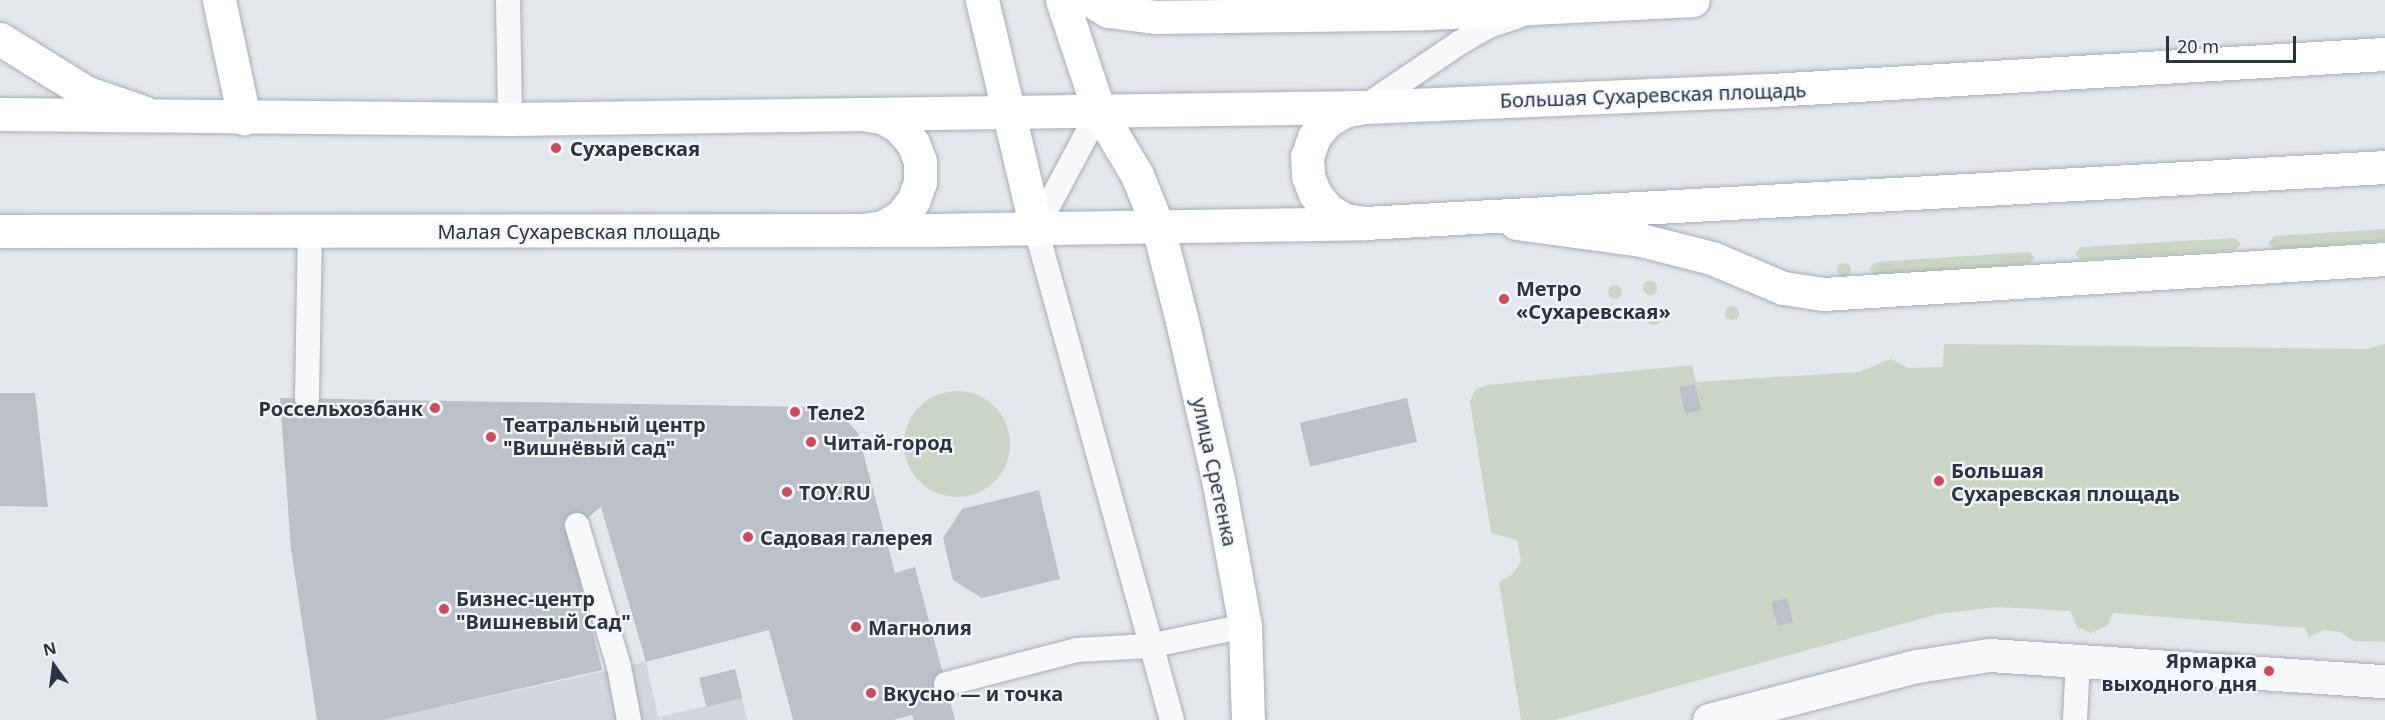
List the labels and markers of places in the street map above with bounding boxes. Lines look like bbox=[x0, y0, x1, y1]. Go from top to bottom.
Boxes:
place label: Сухаревская bbox=[570, 136, 700, 160]
marker: Сухаревская bbox=[547, 139, 565, 157]
place label: Метро «Сухаревская» bbox=[1516, 276, 1671, 323]
marker: Метро «Сухаревская» bbox=[1497, 292, 1511, 306]
place label: Россельхозбанк bbox=[259, 396, 423, 420]
place label: Теле2 bbox=[807, 400, 865, 424]
marker: Россельхозбанк bbox=[428, 401, 442, 415]
marker: Теле2 bbox=[788, 405, 802, 419]
place label: Театральный центр "Вишнёвый сад" bbox=[503, 413, 706, 460]
marker: Театральный центр "Вишнёвый сад" bbox=[484, 430, 498, 444]
place label: Читай-город bbox=[823, 430, 952, 454]
marker: Читай-город bbox=[804, 435, 818, 449]
place label: Большая Сухаревская площадь bbox=[1951, 458, 2180, 505]
marker: Большая Сухаревская площадь bbox=[1932, 474, 1946, 488]
place label: TOY.RU bbox=[799, 480, 871, 504]
marker: TOY.RU bbox=[780, 485, 794, 499]
place label: Садовая галерея bbox=[760, 525, 933, 549]
marker: Садовая галерея bbox=[741, 530, 755, 544]
place label: Бизнес-центр "Вишневый Сад" bbox=[456, 586, 631, 633]
marker: Бизнес-центр "Вишневый Сад" bbox=[437, 602, 451, 616]
place label: Магнолия bbox=[868, 615, 972, 639]
marker: Магнолия bbox=[849, 620, 863, 634]
place label: Ярмарка выходного дня bbox=[2101, 648, 2257, 695]
marker: Ярмарка выходного дня bbox=[2262, 664, 2276, 678]
place label: Вкусно — и точка bbox=[883, 681, 1063, 705]
marker: Вкусно — и точка bbox=[864, 686, 878, 700]

